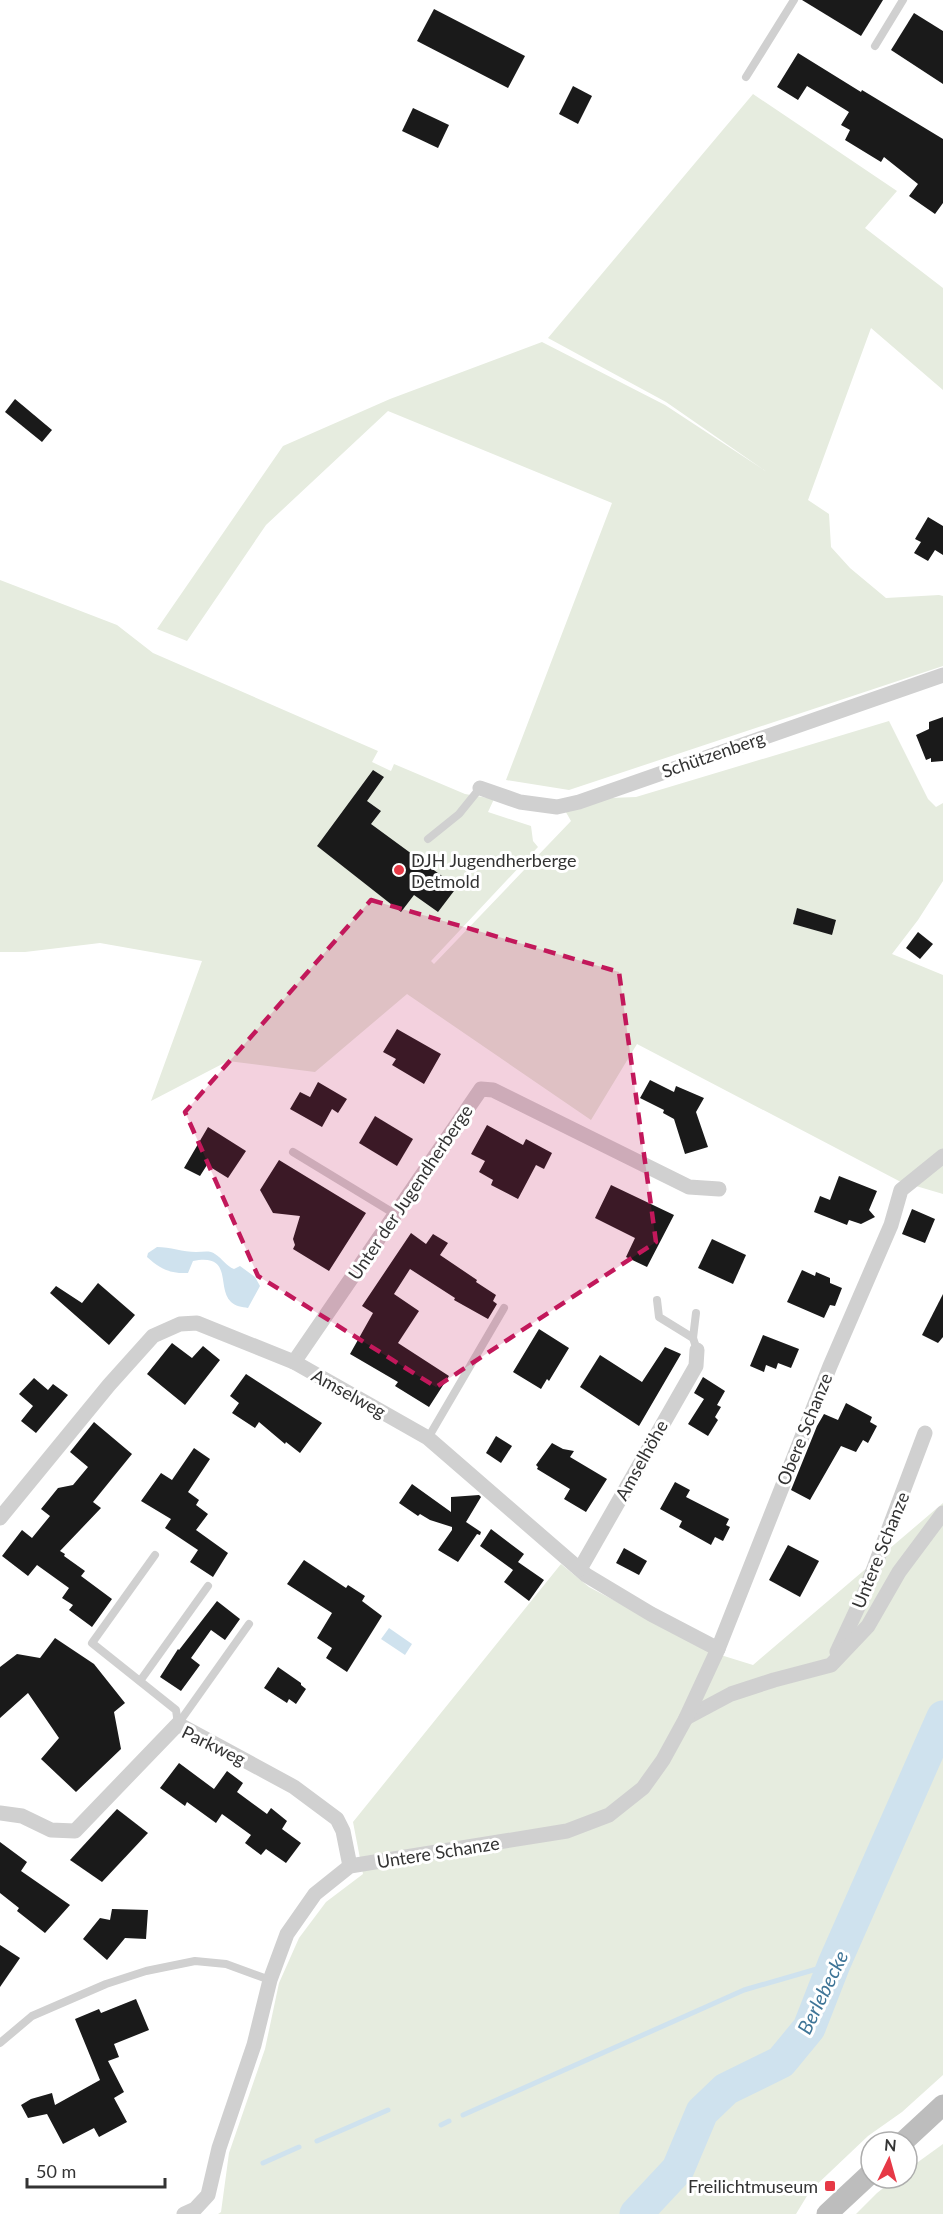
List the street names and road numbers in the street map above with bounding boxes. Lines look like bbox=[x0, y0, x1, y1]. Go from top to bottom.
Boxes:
street label: Schützenberg bbox=[659, 726, 767, 782]
street label: Unter der Jugendherberge bbox=[343, 1100, 477, 1284]
street label: Amselweg bbox=[308, 1364, 390, 1422]
street label: Obere Schanze bbox=[772, 1370, 836, 1488]
street label: Amselhöhe bbox=[610, 1416, 672, 1504]
street label: Untere Schanze bbox=[847, 1488, 913, 1612]
street label: Parkweg bbox=[179, 1720, 249, 1770]
street label: Untere Schanze bbox=[375, 1831, 501, 1873]

